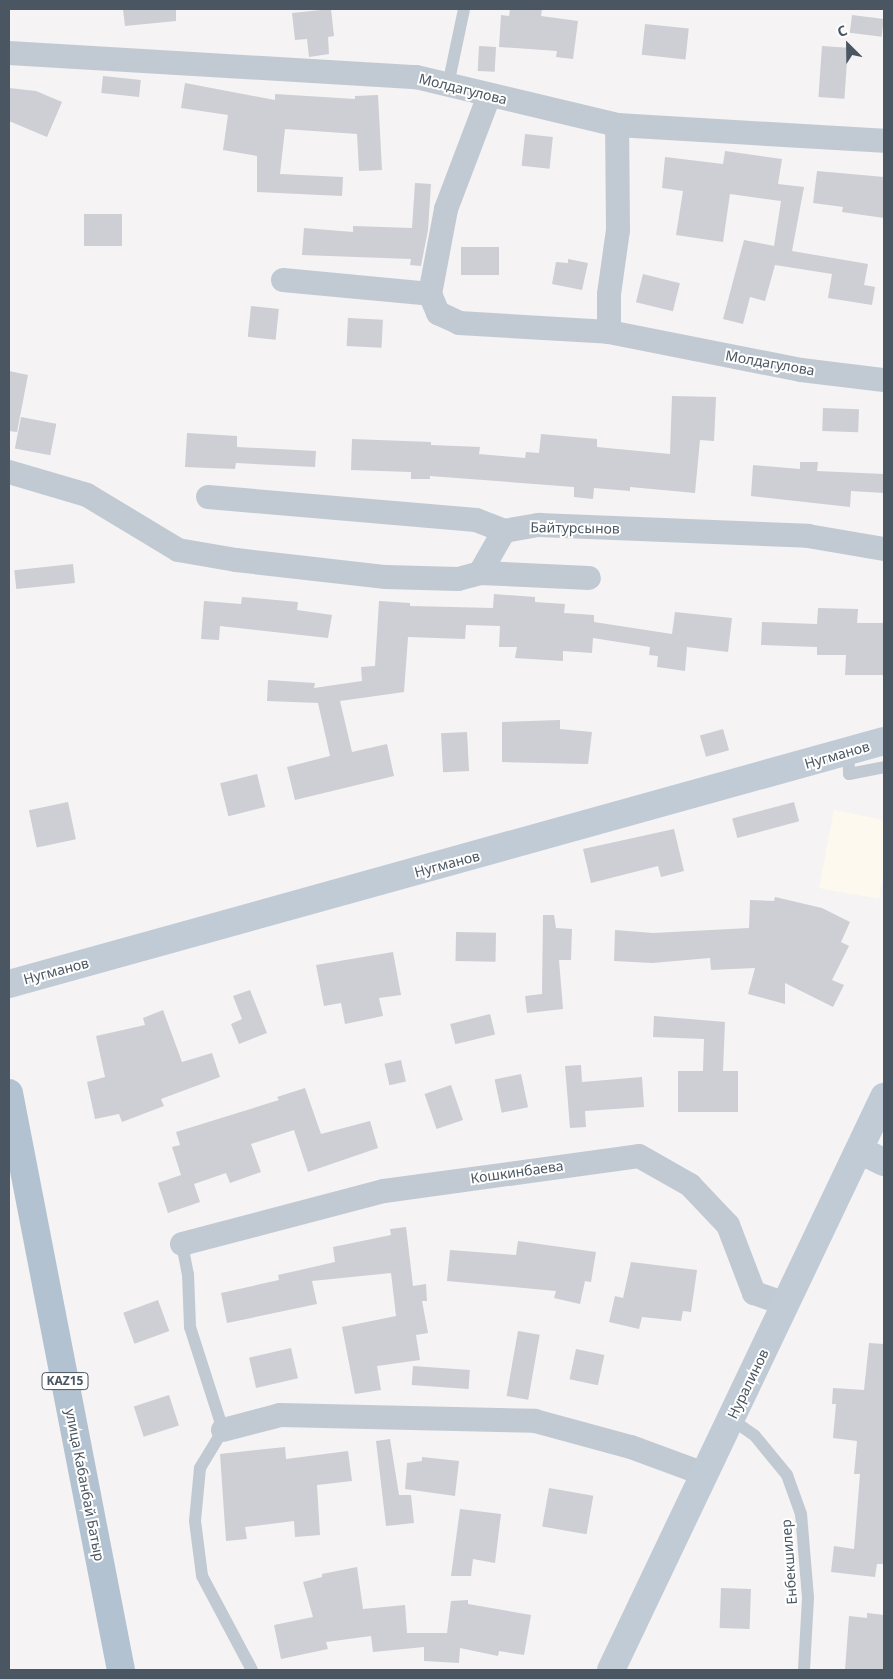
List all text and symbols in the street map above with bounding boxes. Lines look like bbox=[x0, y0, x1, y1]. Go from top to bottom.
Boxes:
north arrow bbox=[823, 20, 873, 70]
text: С bbox=[834, 20, 850, 41]
street label: Молдагулова bbox=[417, 70, 509, 108]
street label: Молдагулова bbox=[724, 347, 816, 379]
street label: Байтурсынов bbox=[530, 519, 620, 537]
street label: Нугманов bbox=[802, 738, 872, 772]
street label: Нугманов bbox=[412, 847, 482, 881]
street label: Нугманов bbox=[21, 954, 91, 988]
street label: Кошкинбаева bbox=[470, 1157, 564, 1187]
street label: Нуралинов bbox=[724, 1346, 772, 1422]
road number: KAZ15 bbox=[41, 1372, 89, 1390]
street label: улица Кабанбай Батыр bbox=[62, 1407, 108, 1563]
street label: Енбекшилер bbox=[778, 1519, 800, 1605]

